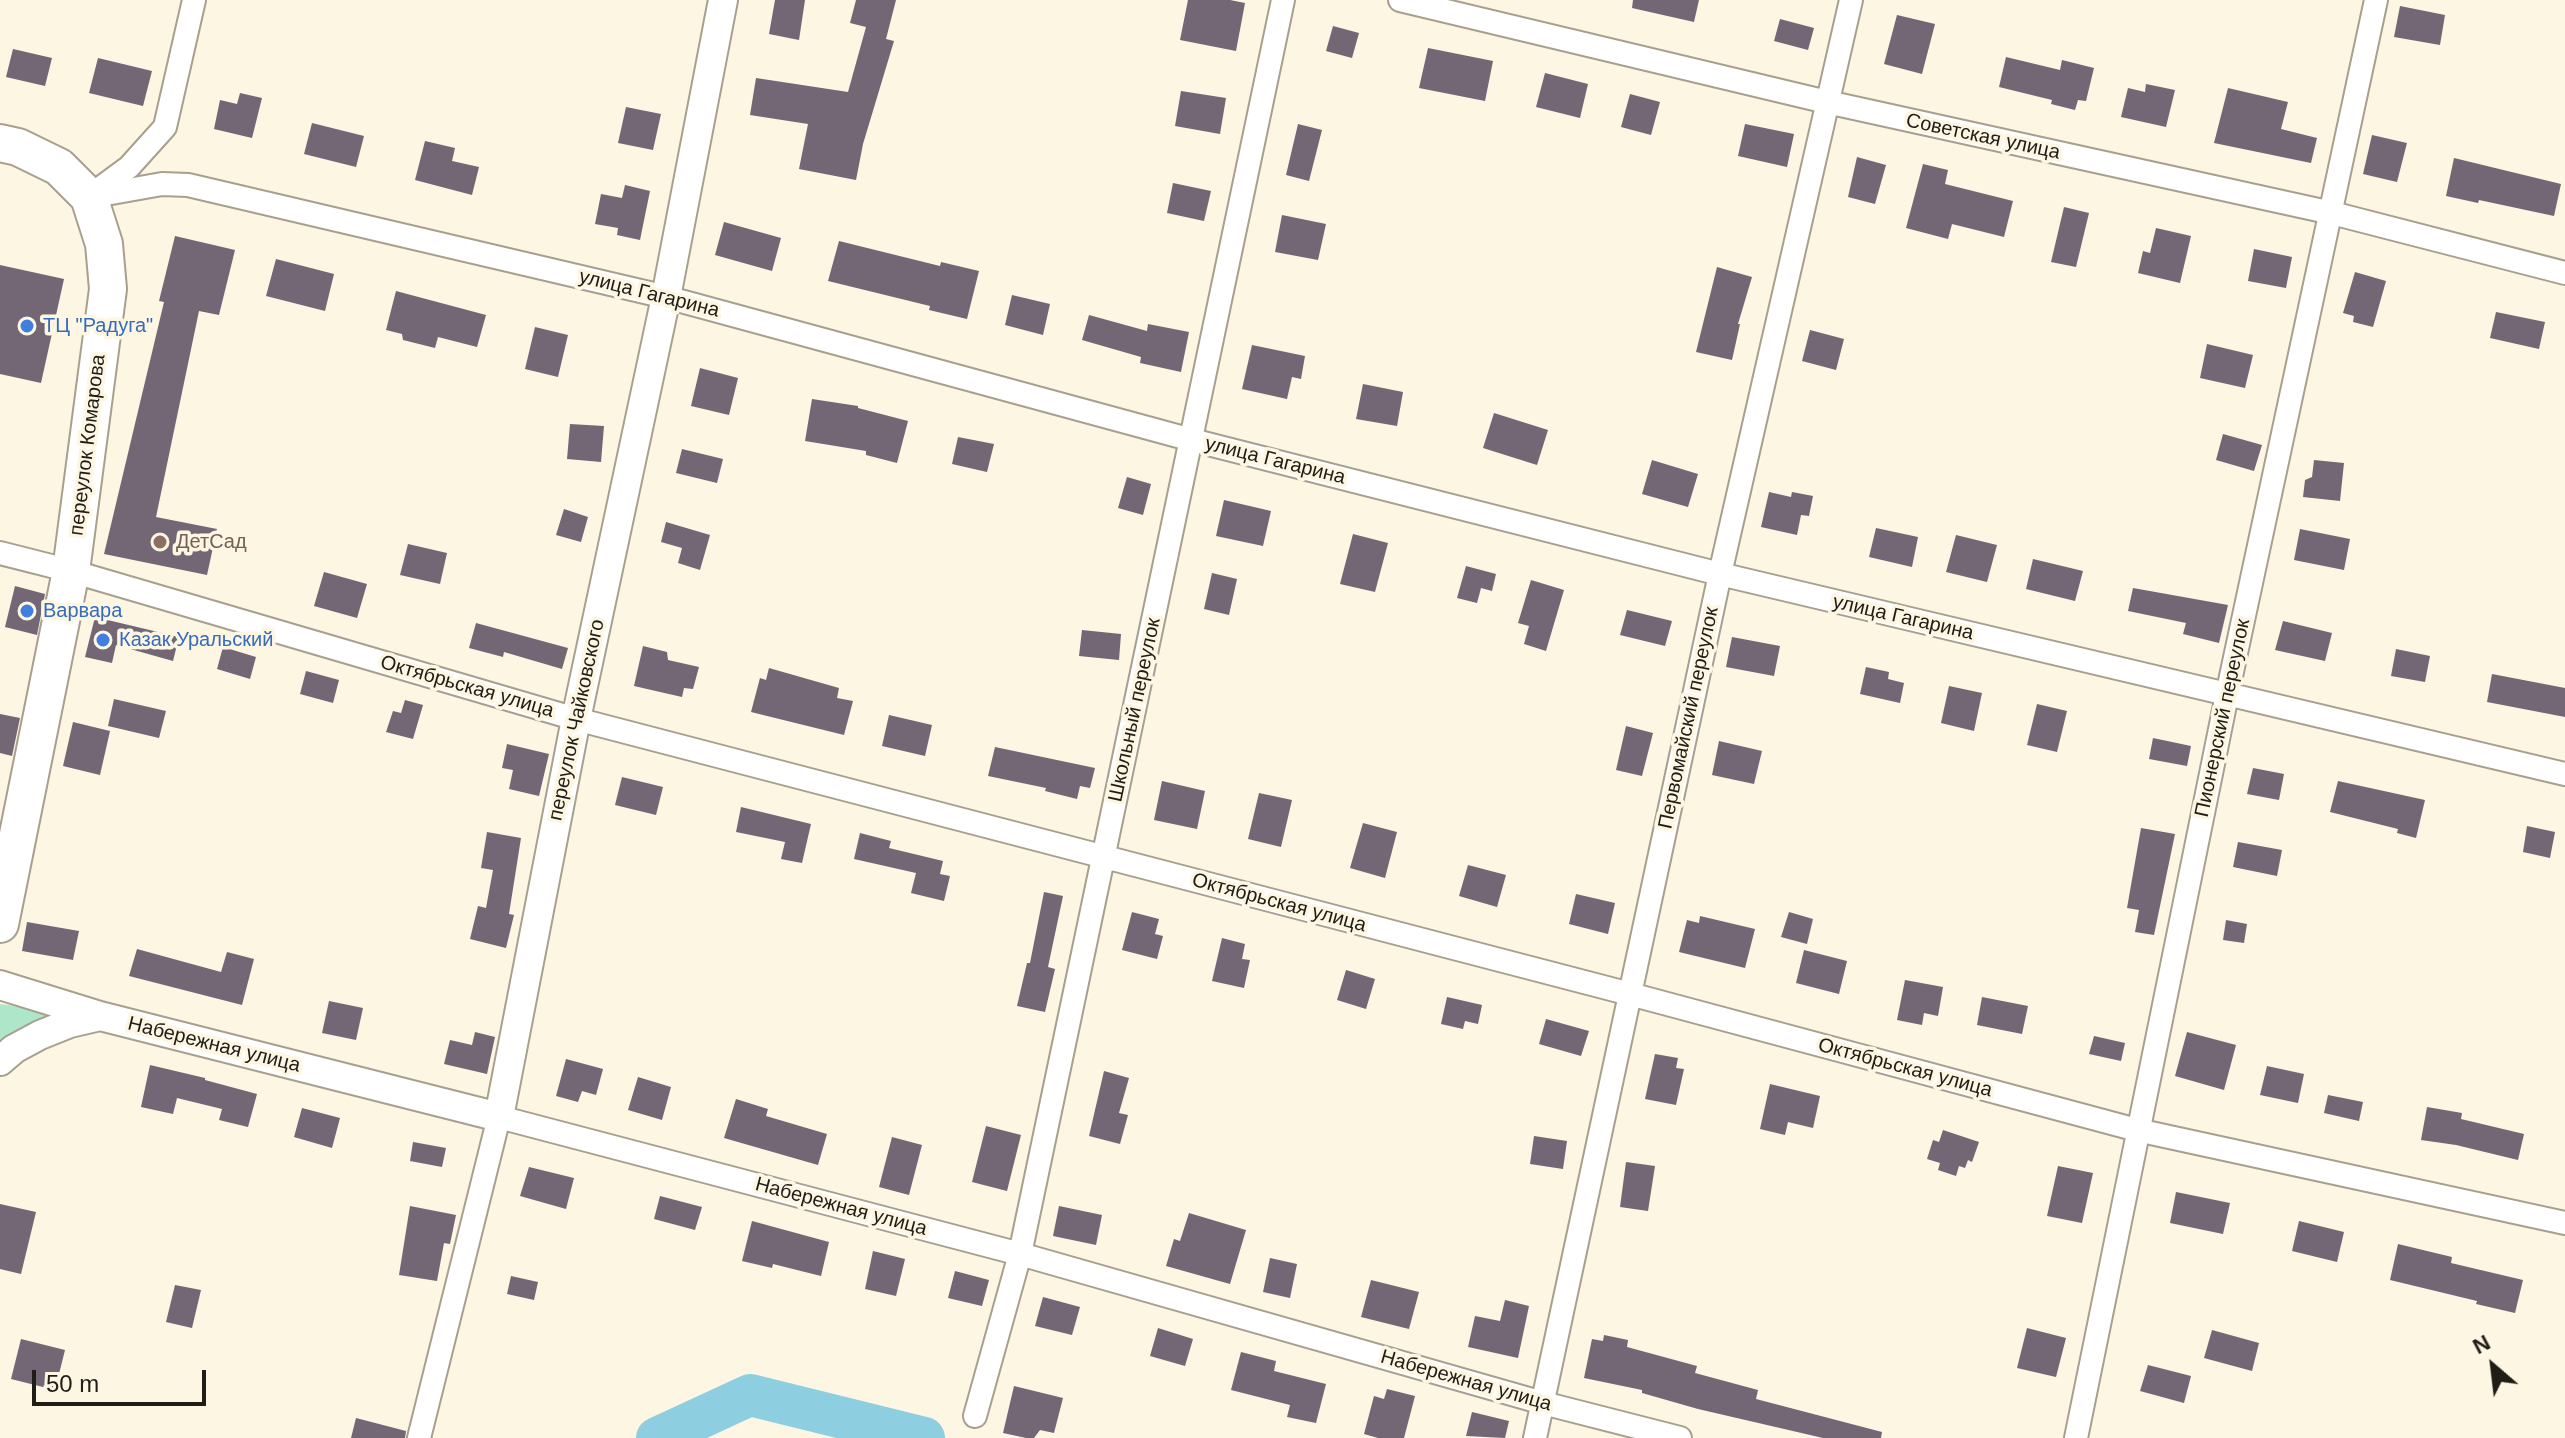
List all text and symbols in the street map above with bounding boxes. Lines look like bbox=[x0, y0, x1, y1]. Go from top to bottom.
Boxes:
street label: Советская улица bbox=[1904, 109, 2062, 165]
street label: улица Гагарина bbox=[576, 265, 722, 323]
place label: ТЦ "Радуга" bbox=[43, 314, 153, 338]
marker: ТЦ "Радуга" bbox=[18, 317, 36, 335]
street label: переулок Комарова bbox=[65, 353, 111, 537]
street label: улица Гагарина bbox=[1202, 432, 1348, 490]
place label: ДетСад bbox=[176, 530, 247, 554]
marker: ДетСад bbox=[151, 533, 169, 551]
street label: улица Гагарина bbox=[1830, 590, 1976, 646]
place label: Варвара bbox=[43, 599, 122, 623]
marker: Варвара bbox=[18, 602, 36, 620]
street label: Первомайский переулок bbox=[1654, 605, 1724, 831]
street label: Школьный переулок bbox=[1104, 616, 1166, 804]
street label: переулок Чайковского bbox=[544, 617, 610, 823]
street label: Пионерский переулок bbox=[2190, 617, 2256, 819]
place label: Казак Уральский bbox=[119, 628, 273, 652]
marker: Казак Уральский bbox=[94, 631, 112, 649]
street label: Октябрьская улица bbox=[378, 651, 556, 723]
street label: Октябрьская улица bbox=[1189, 868, 1369, 938]
street label: Набережная улица bbox=[125, 1012, 303, 1078]
street label: Октябрьская улица bbox=[1815, 1033, 1995, 1103]
street label: Набережная улица bbox=[752, 1173, 930, 1241]
north arrow bbox=[2453, 1326, 2533, 1406]
text: N bbox=[2469, 1330, 2494, 1359]
street label: Набережная улица bbox=[1378, 1345, 1554, 1417]
scale bar bbox=[36, 1354, 210, 1404]
text: 50 m bbox=[46, 1370, 99, 1397]

